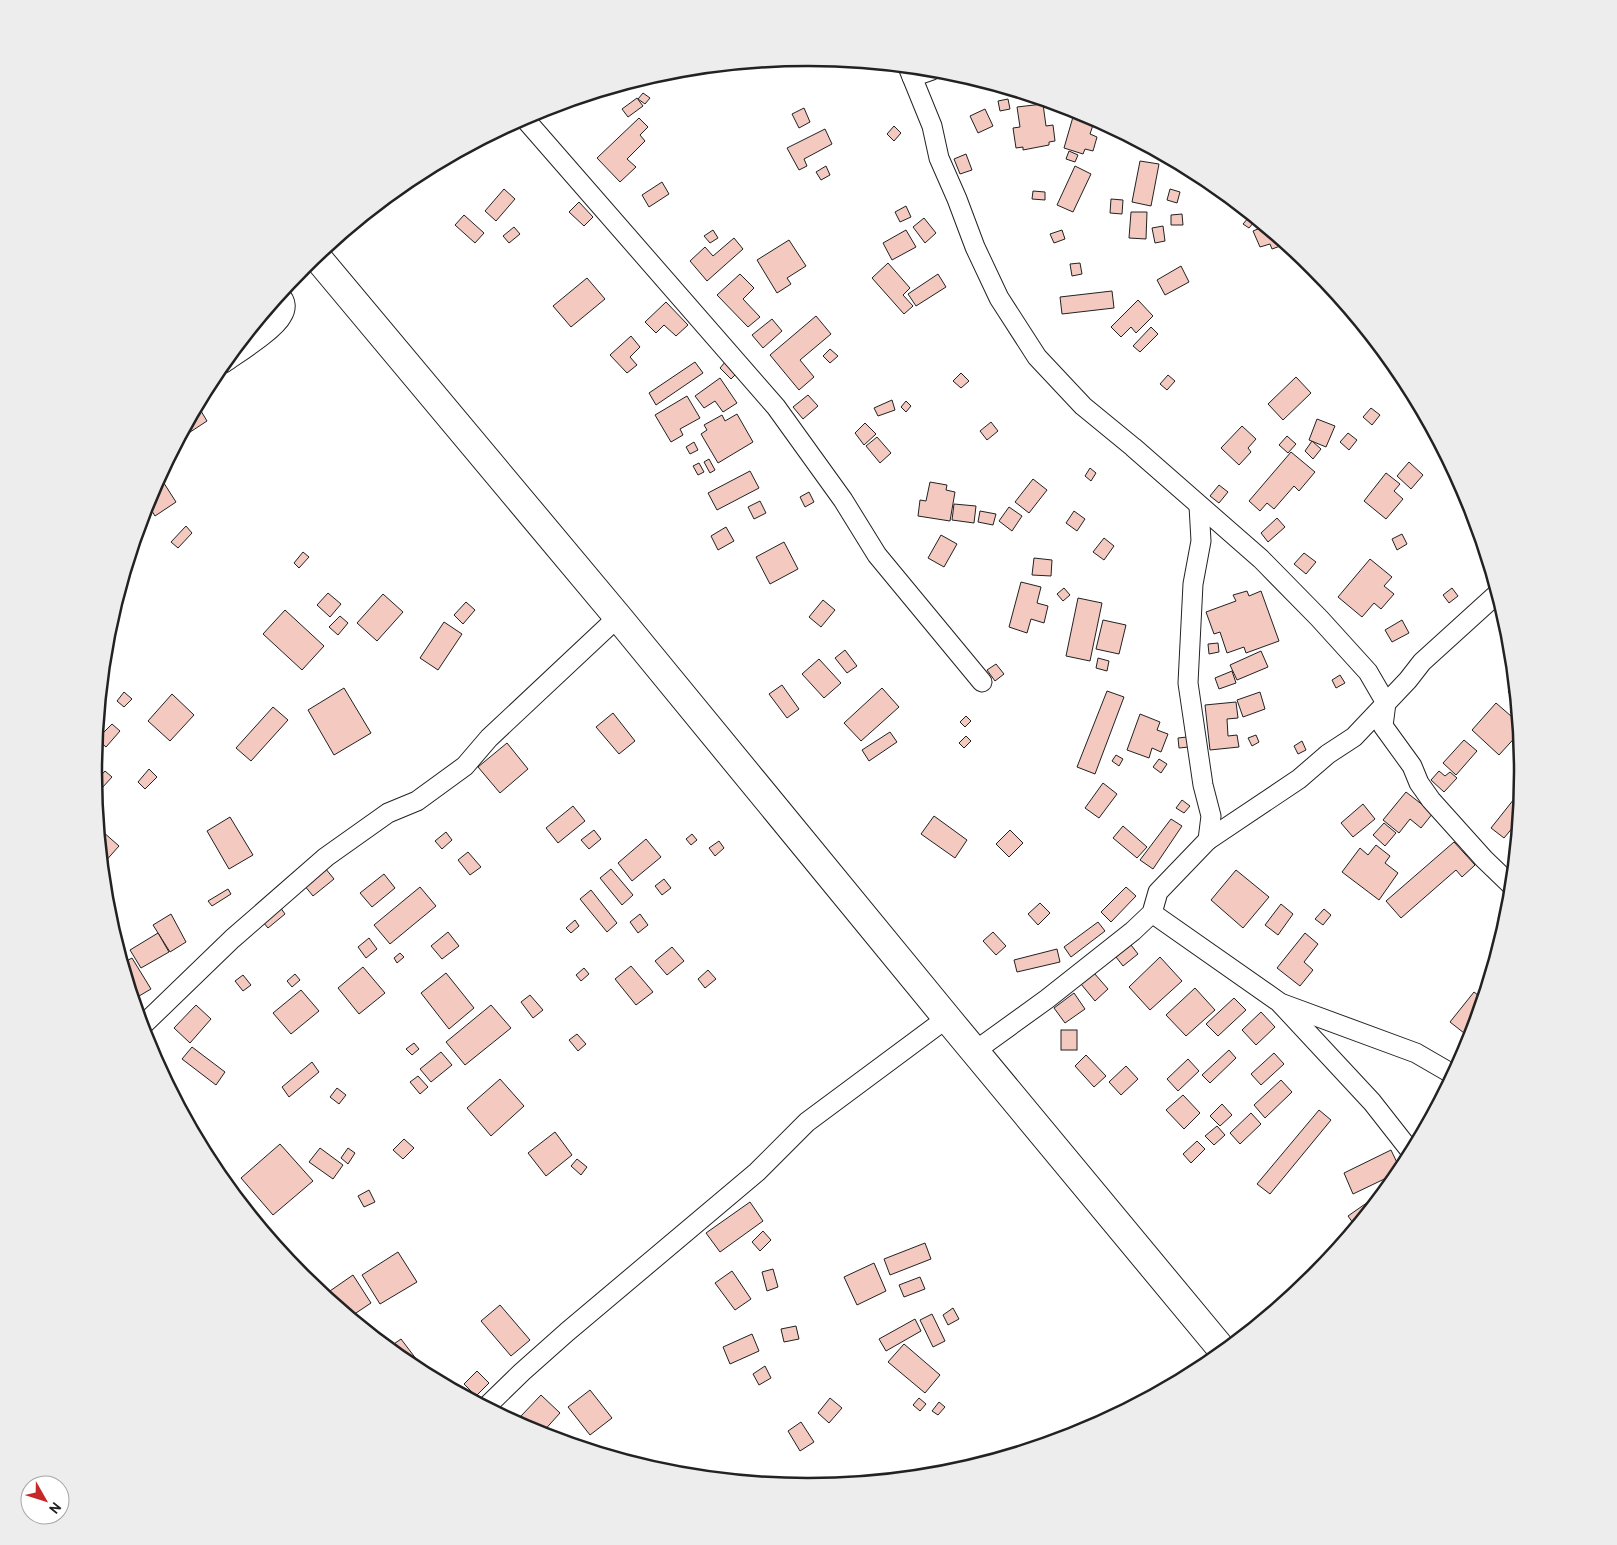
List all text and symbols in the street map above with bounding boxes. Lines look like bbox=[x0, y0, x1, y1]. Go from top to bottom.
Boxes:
north arrow bbox=[20, 1475, 70, 1525]
text: N bbox=[44, 1498, 64, 1516]

